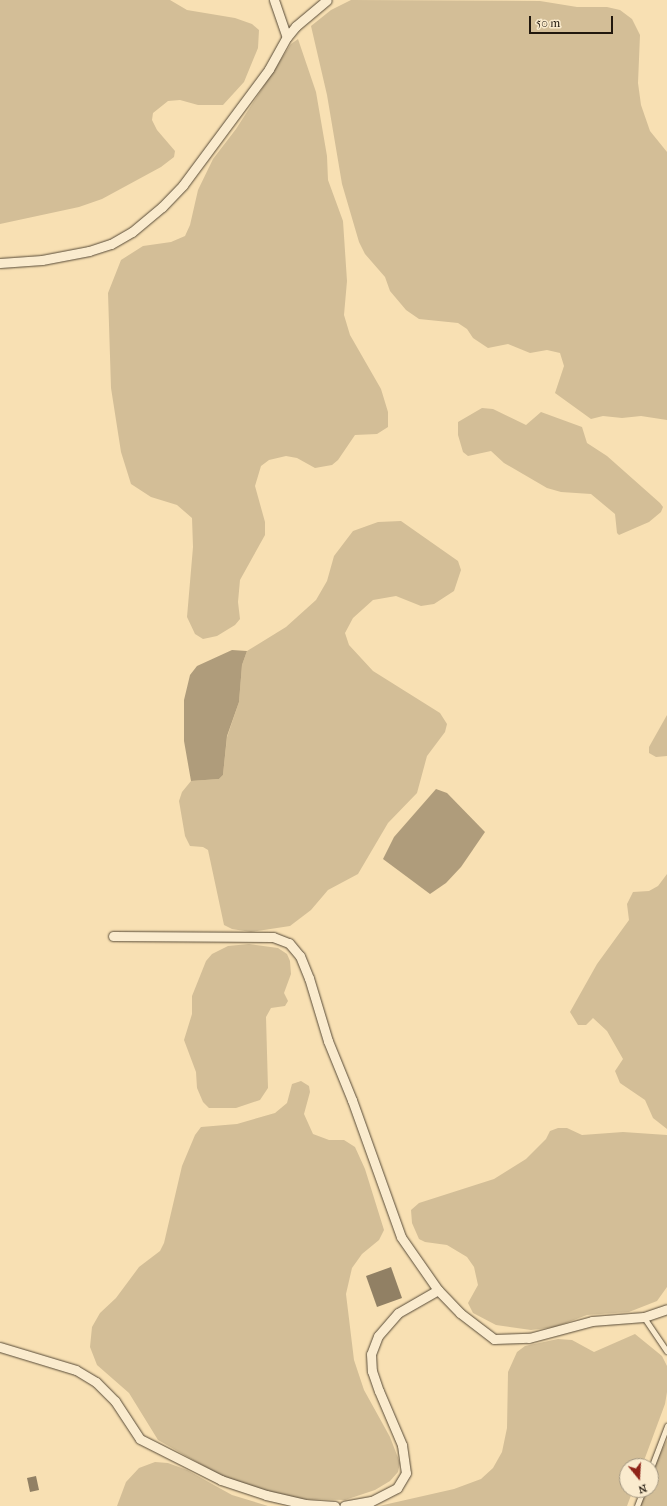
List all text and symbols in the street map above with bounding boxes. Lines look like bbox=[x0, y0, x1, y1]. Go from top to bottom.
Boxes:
scale bar bbox=[531, 8, 615, 34]
text: 50 m bbox=[536, 16, 560, 30]
north arrow bbox=[619, 1458, 659, 1498]
text: N bbox=[637, 1481, 649, 1496]

